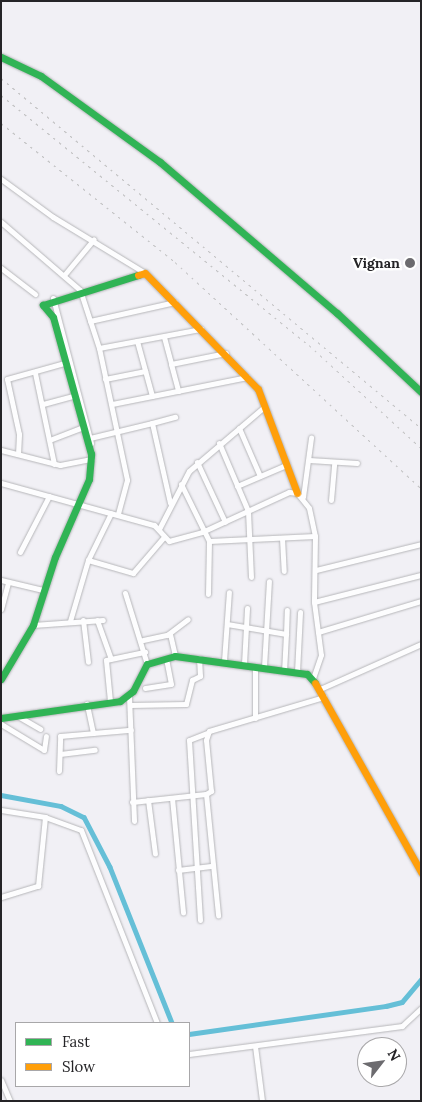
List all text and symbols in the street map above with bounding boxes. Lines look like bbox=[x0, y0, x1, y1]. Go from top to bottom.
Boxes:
place label: Vignan bbox=[353, 255, 400, 271]
marker: Vignan bbox=[404, 257, 416, 269]
legend bbox=[15, 1022, 190, 1087]
text: Fast bbox=[62, 1032, 90, 1051]
north arrow bbox=[357, 1037, 407, 1087]
text: N bbox=[384, 1046, 405, 1064]
text: Slow bbox=[62, 1057, 95, 1076]

